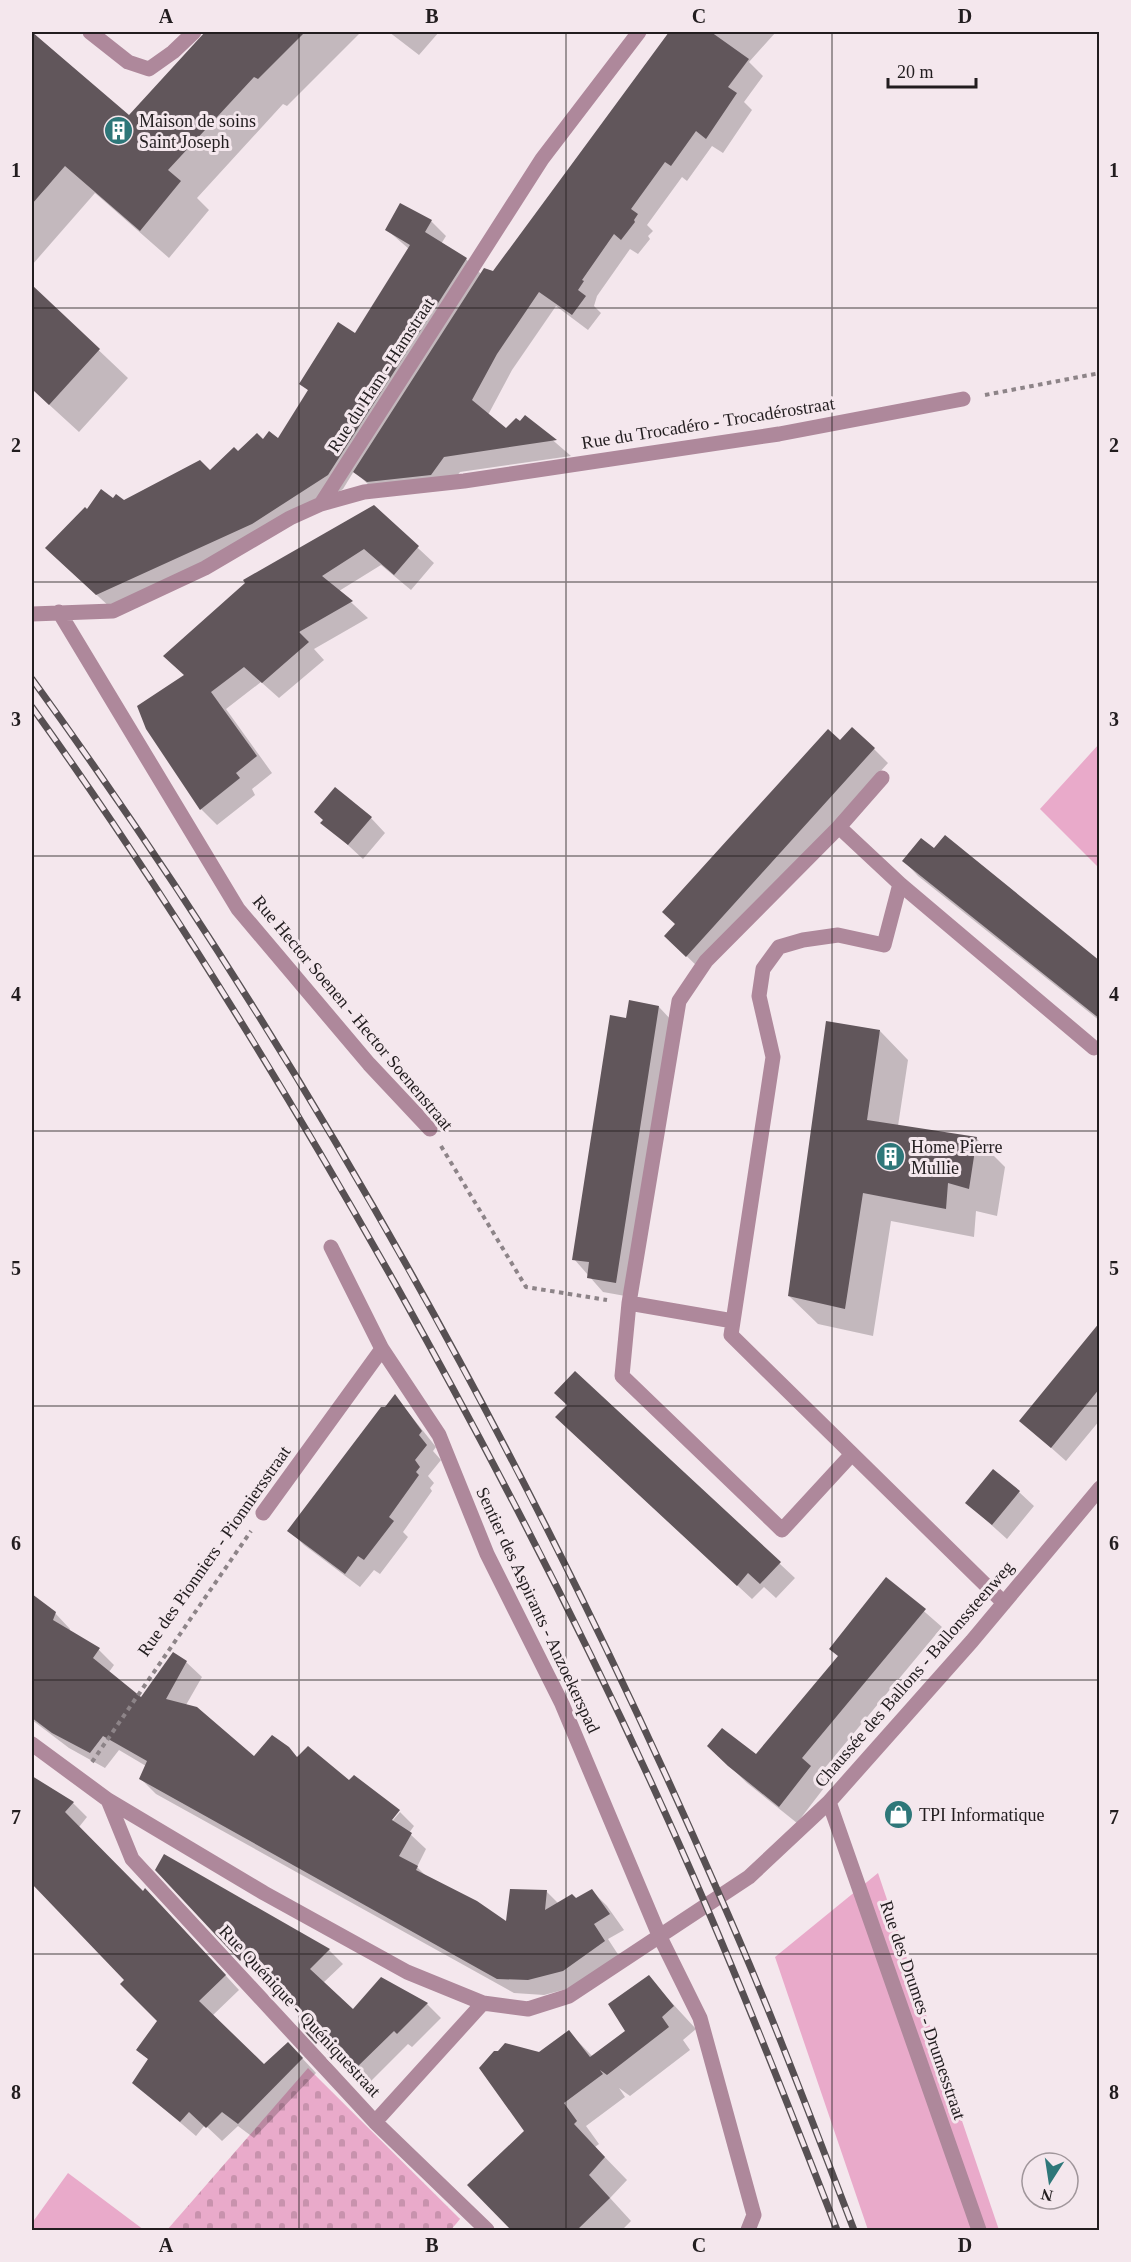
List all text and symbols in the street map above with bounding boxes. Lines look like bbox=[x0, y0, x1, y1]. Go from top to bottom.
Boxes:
text: A bbox=[159, 5, 174, 27]
text: B bbox=[425, 5, 439, 27]
text: C bbox=[692, 5, 706, 27]
text: D bbox=[958, 5, 972, 27]
scale bar bbox=[888, 51, 976, 89]
text: 20 m bbox=[897, 62, 934, 82]
place label: Maison de soins Saint Joseph bbox=[139, 111, 256, 152]
building icon: Maison de soins Saint Joseph bbox=[102, 115, 134, 147]
text: 1 bbox=[11, 159, 21, 181]
text: 1 bbox=[1109, 159, 1119, 181]
street label: Rue du Ham - Hamstraat bbox=[324, 294, 438, 456]
street label: Rue du Trocadéro - Trocadérostraat bbox=[580, 393, 836, 453]
text: 2 bbox=[11, 434, 21, 456]
text: 2 bbox=[1109, 434, 1119, 456]
text: 3 bbox=[11, 708, 21, 730]
text: 3 bbox=[1109, 708, 1119, 730]
street label: Rue Hector Soenen - Hector Soenenstraat bbox=[249, 892, 457, 1134]
text: 4 bbox=[11, 983, 21, 1005]
text: 4 bbox=[1109, 983, 1119, 1005]
place label: Home Pierre Mullie bbox=[911, 1137, 1002, 1178]
building icon: Home Pierre Mullie bbox=[874, 1141, 906, 1173]
text: 5 bbox=[11, 1257, 21, 1279]
text: 5 bbox=[1109, 1257, 1119, 1279]
street label: Rue des Pionniers - Pionniersstraat bbox=[134, 1442, 294, 1660]
street label: Sentier des Aspirants - Anzoekerspad bbox=[472, 1484, 604, 1736]
text: 6 bbox=[11, 1532, 21, 1554]
text: 6 bbox=[1109, 1532, 1119, 1554]
street label: Chaussée des Ballons - Ballonssteenweg bbox=[810, 1557, 1018, 1791]
shop icon: TPI Informatique bbox=[882, 1799, 914, 1831]
place label: TPI Informatique bbox=[919, 1805, 1044, 1825]
text: 7 bbox=[11, 1806, 21, 1828]
text: 7 bbox=[1109, 1806, 1119, 1828]
street label: Rue des Drumes - Drumesstraat bbox=[876, 1898, 970, 2122]
street label: Rue Quénique - Quéniquestraat bbox=[215, 1921, 385, 2101]
text: 8 bbox=[11, 2081, 21, 2103]
text: 8 bbox=[1109, 2081, 1119, 2103]
north arrow bbox=[1020, 2151, 1080, 2211]
text: N bbox=[1039, 2186, 1054, 2205]
text: A bbox=[159, 2234, 174, 2256]
text: B bbox=[425, 2234, 439, 2256]
text: C bbox=[692, 2234, 706, 2256]
text: D bbox=[958, 2234, 972, 2256]

